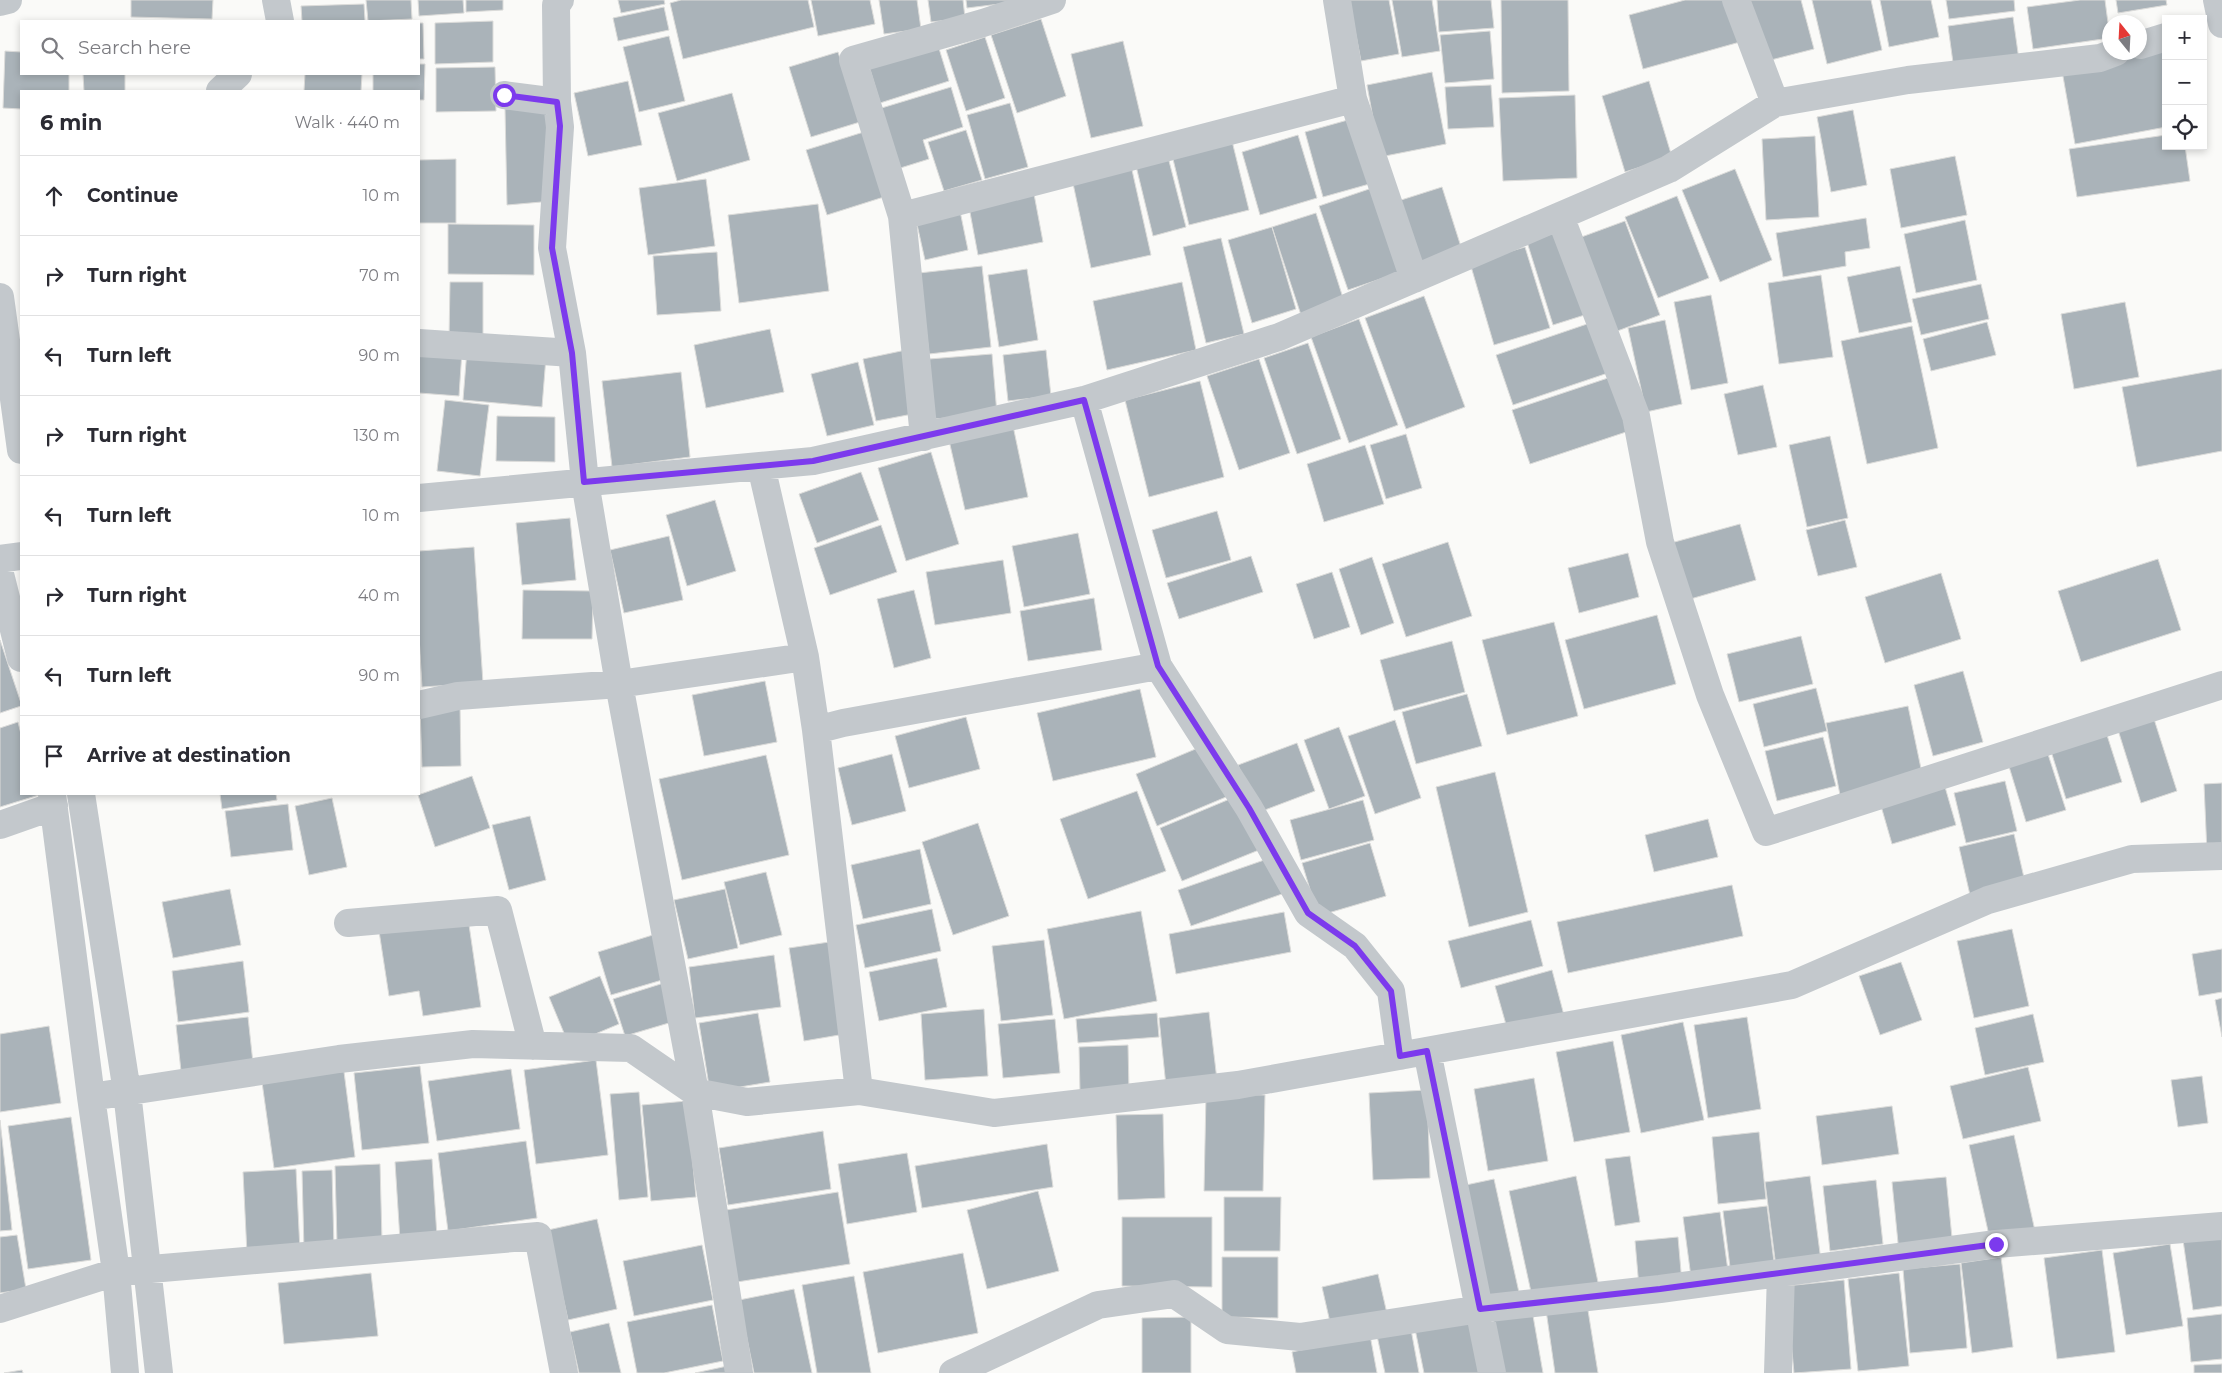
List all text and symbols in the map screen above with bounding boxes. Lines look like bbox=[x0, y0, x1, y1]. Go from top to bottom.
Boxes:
north arrow bbox=[2102, 15, 2147, 60]
map controls bbox=[2162, 15, 2207, 150]
button: + bbox=[2162, 15, 2207, 60]
search box bbox=[20, 20, 420, 75]
icon: search bbox=[38, 34, 66, 62]
text: Search here bbox=[78, 36, 191, 59]
button: − bbox=[2162, 60, 2207, 105]
route start bbox=[493, 84, 516, 107]
button: locate bbox=[2162, 105, 2207, 150]
text: 6 min bbox=[40, 110, 102, 135]
text: Walk · 440 m bbox=[294, 113, 400, 132]
icon: ahead bbox=[40, 182, 68, 210]
text: Continue bbox=[87, 184, 178, 207]
text: 10 m bbox=[362, 186, 400, 205]
icon: right bbox=[40, 262, 68, 290]
text: Turn right bbox=[87, 264, 187, 287]
text: 70 m bbox=[359, 266, 400, 285]
icon: left bbox=[40, 342, 68, 370]
text: Turn left bbox=[87, 344, 172, 367]
text: 90 m bbox=[358, 346, 400, 365]
icon: right bbox=[40, 422, 68, 450]
text: Turn right bbox=[87, 424, 187, 447]
text: 130 m bbox=[353, 426, 400, 445]
icon: left bbox=[40, 502, 68, 530]
text: Turn left bbox=[87, 504, 172, 527]
text: 10 m bbox=[362, 506, 400, 525]
icon: right bbox=[40, 582, 68, 610]
text: Turn right bbox=[87, 584, 187, 607]
text: 40 m bbox=[358, 586, 400, 605]
icon: left bbox=[40, 662, 68, 690]
text: Turn left bbox=[87, 664, 172, 687]
text: 90 m bbox=[358, 666, 400, 685]
icon: arrive bbox=[40, 742, 68, 770]
text: Arrive at destination bbox=[87, 744, 291, 767]
route end bbox=[1985, 1233, 2008, 1256]

